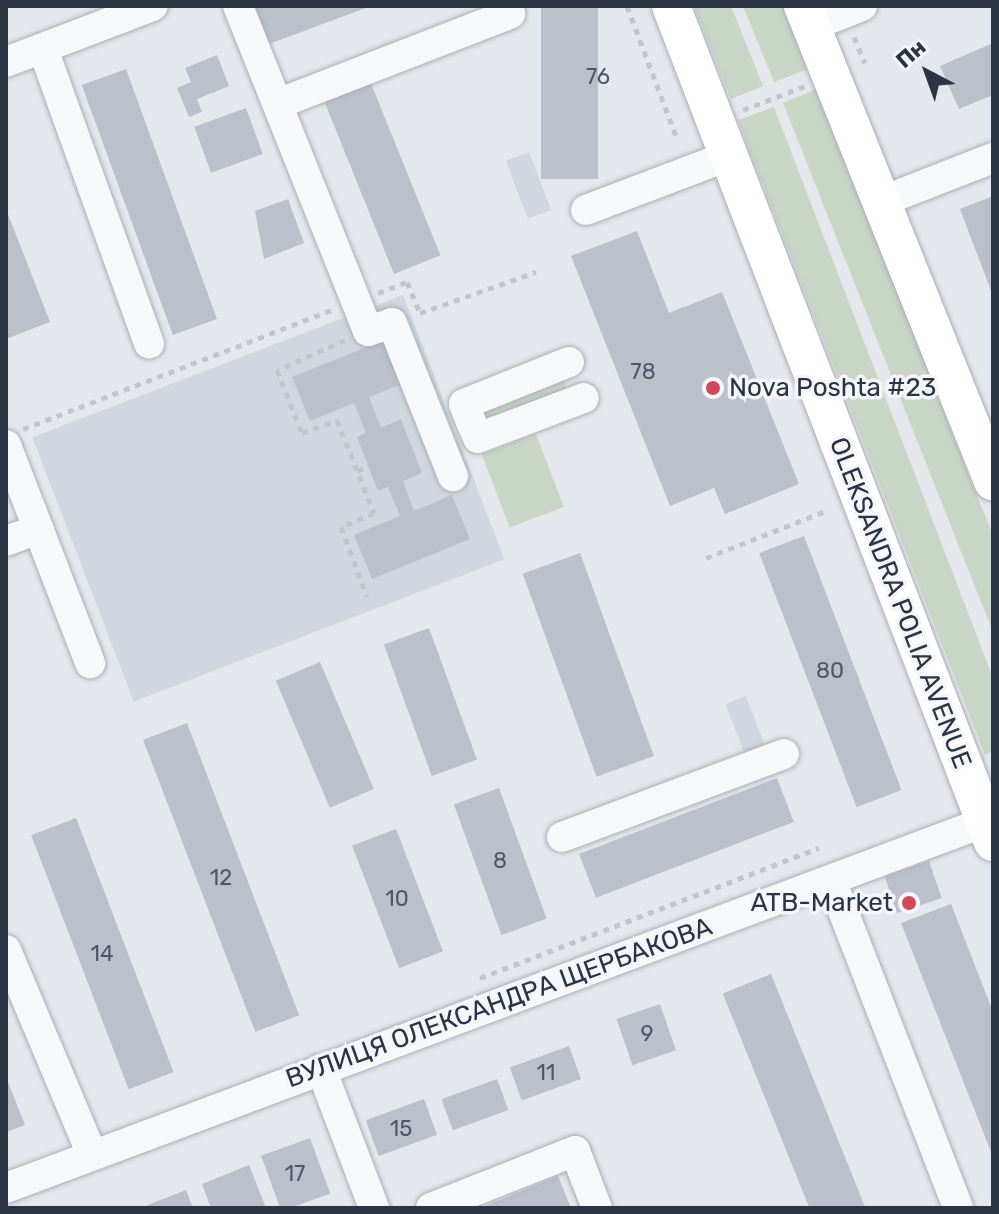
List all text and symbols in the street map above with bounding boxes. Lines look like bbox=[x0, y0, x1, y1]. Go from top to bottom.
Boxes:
north arrow bbox=[887, 32, 967, 112]
text: Пн bbox=[891, 33, 931, 74]
house number: 76 bbox=[586, 64, 610, 90]
house number: 78 bbox=[630, 359, 656, 385]
place label: Nova Poshta #23 bbox=[729, 372, 936, 404]
marker: Nova Poshta #23 bbox=[704, 379, 722, 397]
street label: OLEKSANDRA POLIA AVENUE bbox=[822, 432, 978, 774]
house number: 80 bbox=[816, 658, 844, 684]
house number: 8 bbox=[493, 848, 507, 874]
house number: 12 bbox=[210, 865, 232, 891]
house number: 10 bbox=[385, 886, 409, 912]
place label: ATB-Market bbox=[750, 887, 893, 919]
marker: ATB-Market bbox=[900, 894, 918, 912]
street label: ВУЛИЦЯ ОЛЕКСАНДРА ЩЕРБАКОВА bbox=[282, 911, 716, 1095]
house number: 14 bbox=[90, 941, 114, 967]
house number: 9 bbox=[640, 1021, 654, 1047]
house number: 11 bbox=[537, 1060, 555, 1086]
house number: 15 bbox=[390, 1116, 412, 1142]
house number: 17 bbox=[285, 1161, 305, 1187]

